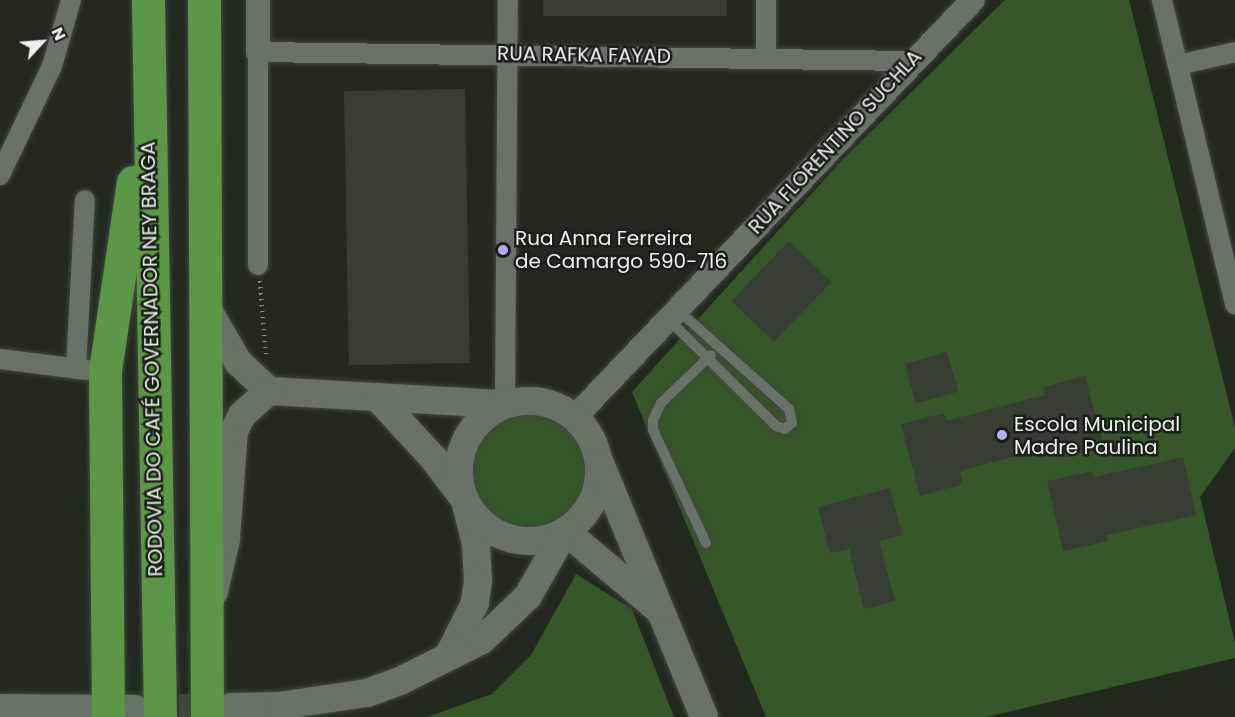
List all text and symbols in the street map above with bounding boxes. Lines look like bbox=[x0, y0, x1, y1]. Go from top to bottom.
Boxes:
north arrow bbox=[12, 12, 72, 72]
text: N bbox=[46, 23, 72, 44]
street label: RUA RAFKA FAYAD bbox=[497, 41, 671, 69]
street label: RUA FLORENTINO SUCHLA bbox=[743, 45, 927, 239]
street label: RODOVIA DO CAFÉ GOVERNADOR NEY BRAGA bbox=[136, 141, 168, 577]
place label: Rua Anna Ferreira de Camargo 590-716 bbox=[515, 226, 727, 273]
marker: Rua Anna Ferreira de Camargo 590-716 bbox=[496, 243, 510, 257]
place label: Escola Municipal Madre Paulina bbox=[1014, 412, 1180, 459]
marker: Escola Municipal Madre Paulina bbox=[995, 428, 1009, 442]

